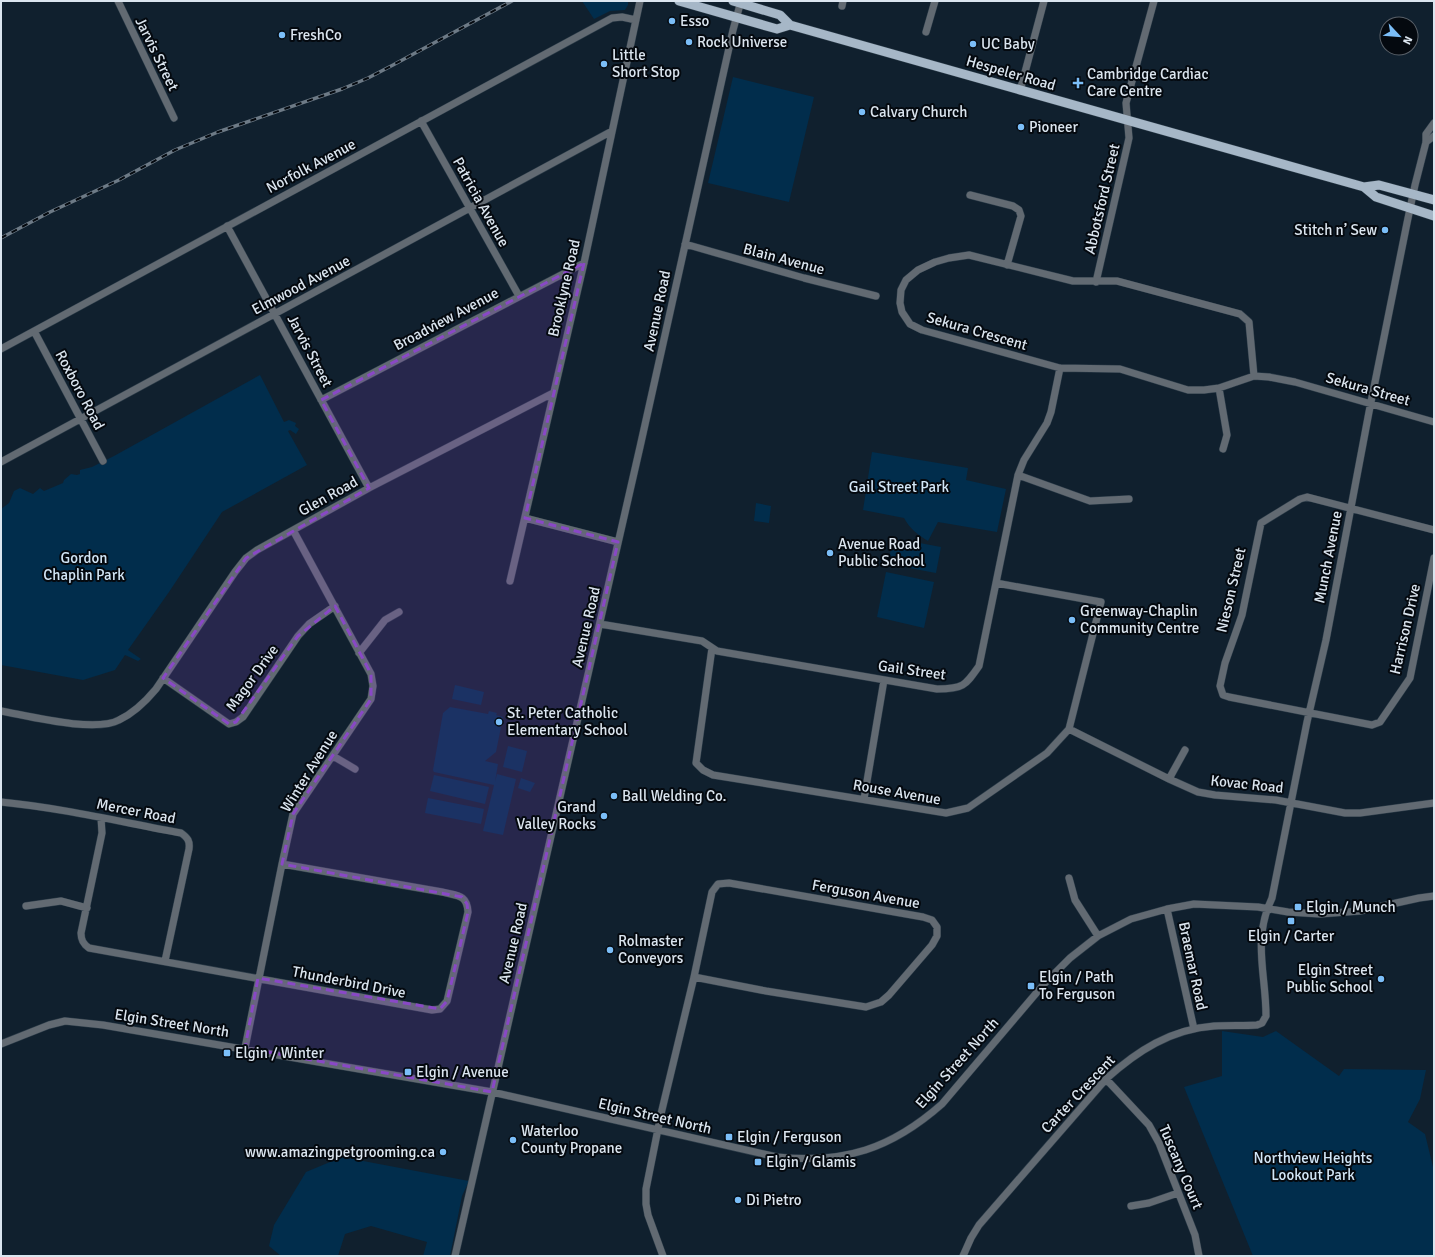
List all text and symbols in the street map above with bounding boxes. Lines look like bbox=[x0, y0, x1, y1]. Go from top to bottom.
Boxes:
place label: Esso bbox=[680, 12, 710, 30]
street label: Jarvis Street bbox=[131, 14, 183, 94]
marker: Esso bbox=[667, 16, 677, 26]
north arrow bbox=[1379, 16, 1419, 56]
place label: FreshCo bbox=[290, 26, 342, 44]
marker: FreshCo bbox=[277, 30, 287, 40]
place label: Rock Universe bbox=[697, 33, 787, 51]
text: N bbox=[1400, 34, 1415, 46]
place label: UC Baby bbox=[981, 35, 1035, 53]
marker: Rock Universe bbox=[684, 37, 694, 47]
marker: UC Baby bbox=[968, 39, 978, 49]
place label: Little Short Stop bbox=[612, 46, 680, 81]
street label: Hespeler Road bbox=[964, 52, 1058, 94]
marker: Little Short Stop bbox=[599, 59, 609, 69]
place label: Cambridge Cardiac Care Centre bbox=[1087, 65, 1208, 100]
marker: Cambridge Cardiac Care Centre bbox=[1072, 77, 1084, 89]
place label: Calvary Church bbox=[870, 103, 967, 121]
marker: Calvary Church bbox=[857, 107, 867, 117]
place label: Pioneer bbox=[1029, 118, 1079, 136]
marker: Pioneer bbox=[1016, 122, 1026, 132]
street label: Norfolk Avenue bbox=[263, 135, 359, 197]
street label: Abbotsford Street bbox=[1081, 142, 1123, 256]
street label: Patricia Avenue bbox=[449, 154, 513, 250]
place label: Stitch n’ Sew bbox=[1294, 221, 1377, 239]
marker: Stitch n’ Sew bbox=[1380, 225, 1390, 235]
street label: Brooklyne Road bbox=[544, 238, 584, 338]
street label: Blain Avenue bbox=[741, 239, 827, 279]
street label: Elmwood Avenue bbox=[249, 251, 353, 319]
street label: Avenue Road bbox=[640, 269, 674, 353]
street label: Broadview Avenue bbox=[390, 284, 502, 354]
street label: Sekura Crescent bbox=[925, 308, 1029, 354]
street label: Jarvis Street bbox=[283, 312, 337, 390]
street label: Roxboro Road bbox=[52, 347, 108, 433]
street label: Sekura Street bbox=[1324, 368, 1412, 410]
street label: Glen Road bbox=[295, 472, 361, 520]
park label: Gail Street Park bbox=[849, 478, 950, 496]
street label: Munch Avenue bbox=[1310, 509, 1346, 605]
place label: Avenue Road Public School bbox=[838, 535, 925, 570]
street label: Nieson Street bbox=[1212, 546, 1250, 634]
marker: Avenue Road Public School bbox=[825, 548, 835, 558]
park label: Gordon Chaplin Park bbox=[43, 549, 125, 584]
street label: Harrison Drive bbox=[1386, 582, 1424, 676]
street label: Avenue Road bbox=[568, 585, 604, 669]
place label: Greenway-Chaplin Community Centre bbox=[1080, 602, 1199, 637]
marker: Greenway-Chaplin Community Centre bbox=[1067, 615, 1077, 625]
street label: Magor Drive bbox=[222, 641, 282, 715]
street label: Gail Street bbox=[877, 656, 947, 684]
place label: St. Peter Catholic Elementary School bbox=[507, 704, 628, 739]
marker: St. Peter Catholic Elementary School bbox=[494, 717, 504, 727]
street label: Winter Avenue bbox=[277, 727, 341, 815]
street label: Kovac Road bbox=[1210, 771, 1284, 797]
street label: Rouse Avenue bbox=[852, 775, 942, 809]
place label: Ball Welding Co. bbox=[622, 787, 727, 805]
marker: Ball Welding Co. bbox=[609, 791, 619, 801]
street label: Mercer Road bbox=[95, 795, 177, 828]
place label: Grand Valley Rocks bbox=[516, 798, 596, 833]
marker: Grand Valley Rocks bbox=[599, 811, 609, 821]
street label: Ferguson Avenue bbox=[811, 876, 921, 912]
place label: Elgin / Munch bbox=[1306, 898, 1396, 916]
street label: Avenue Road bbox=[495, 901, 531, 985]
marker: Elgin / Munch bbox=[1293, 902, 1303, 912]
marker: Elgin / Carter bbox=[1286, 916, 1296, 926]
street label: Braemar Road bbox=[1175, 920, 1211, 1012]
place label: Elgin / Carter bbox=[1248, 927, 1335, 945]
place label: Rolmaster Conveyors bbox=[618, 932, 684, 967]
marker: Rolmaster Conveyors bbox=[605, 945, 615, 955]
place label: Elgin Street Public School bbox=[1286, 961, 1373, 996]
street label: Thunderbird Drive bbox=[291, 962, 407, 1002]
place label: Elgin / Path To Ferguson bbox=[1039, 968, 1115, 1003]
marker: Elgin Street Public School bbox=[1376, 974, 1386, 984]
marker: Elgin / Path To Ferguson bbox=[1026, 981, 1036, 991]
street label: Elgin Street North bbox=[113, 1005, 231, 1041]
street label: Elgin Street North bbox=[912, 1014, 1002, 1112]
place label: Elgin / Winter bbox=[235, 1044, 324, 1062]
marker: Elgin / Winter bbox=[222, 1048, 232, 1058]
street label: Carter Crescent bbox=[1037, 1051, 1119, 1137]
place label: Elgin / Avenue bbox=[416, 1063, 509, 1081]
marker: Elgin / Avenue bbox=[403, 1067, 413, 1077]
street label: Elgin Street North bbox=[597, 1094, 713, 1138]
place label: Waterloo County Propane bbox=[521, 1122, 622, 1157]
street label: Tuscany Court bbox=[1155, 1122, 1207, 1212]
place label: Elgin / Ferguson bbox=[737, 1128, 842, 1146]
marker: Elgin / Ferguson bbox=[724, 1132, 734, 1142]
marker: Waterloo County Propane bbox=[508, 1135, 518, 1145]
place label: www.amazingpetgrooming.ca bbox=[245, 1143, 435, 1161]
marker: www.amazingpetgrooming.ca bbox=[438, 1147, 448, 1157]
park label: Northview Heights Lookout Park bbox=[1254, 1149, 1373, 1184]
place label: Elgin / Glamis bbox=[766, 1153, 857, 1171]
marker: Elgin / Glamis bbox=[753, 1157, 763, 1167]
place label: Di Pietro bbox=[746, 1191, 802, 1209]
marker: Di Pietro bbox=[733, 1195, 743, 1205]

